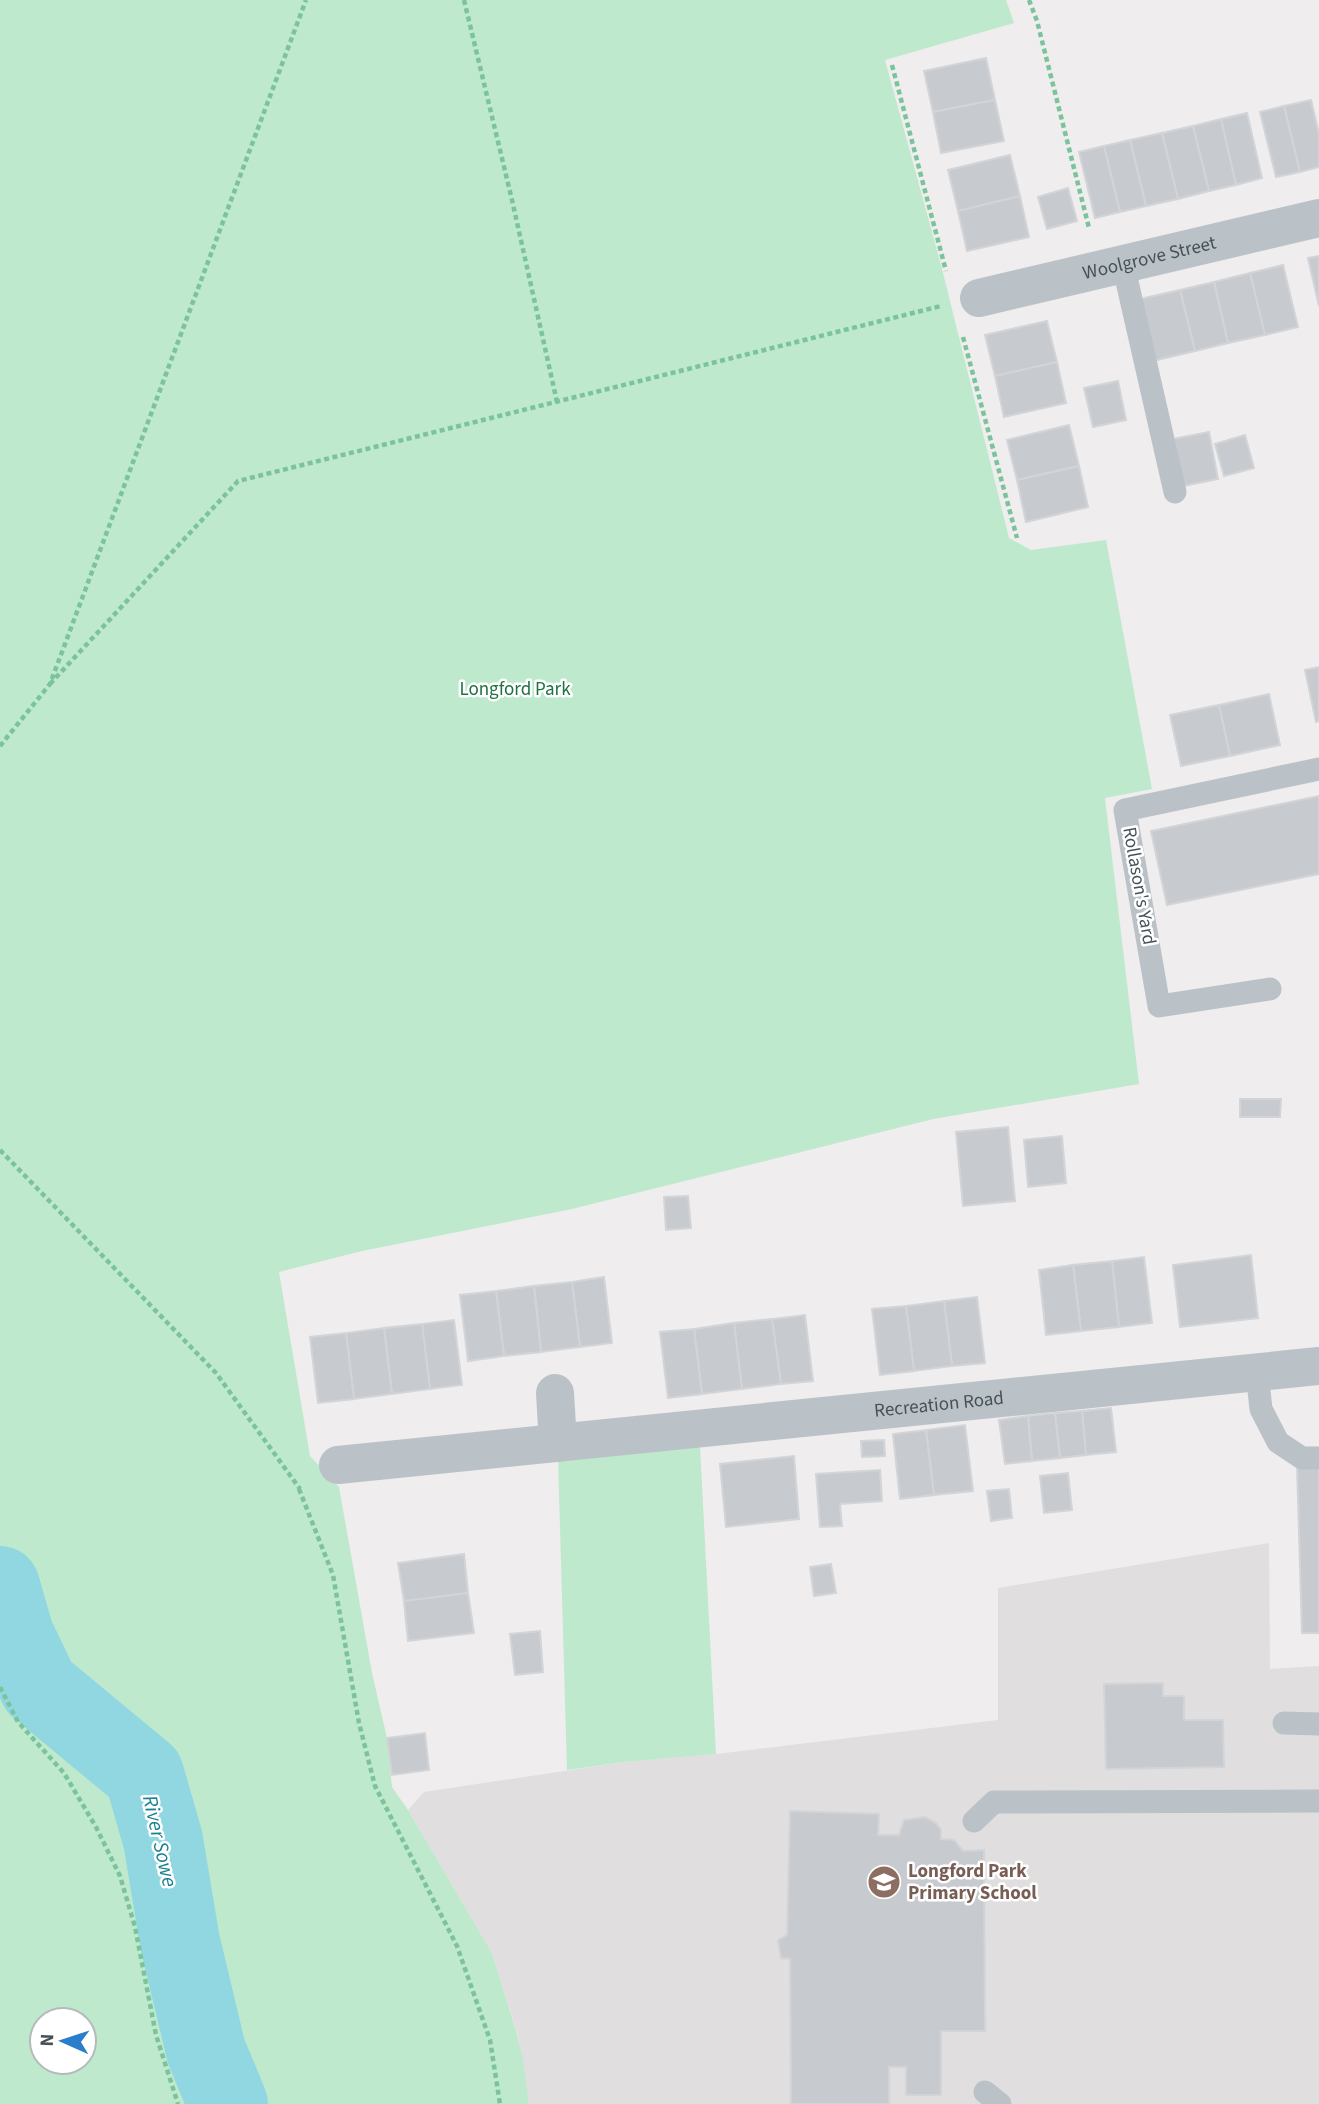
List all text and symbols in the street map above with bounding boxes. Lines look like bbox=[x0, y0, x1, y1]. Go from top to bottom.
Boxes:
street label: Woolgrove Street bbox=[1080, 229, 1219, 287]
park label: Longford Park bbox=[459, 676, 571, 703]
street label: Rollason's Yard bbox=[1115, 825, 1163, 947]
street label: Recreation Road bbox=[873, 1384, 1005, 1424]
water label: River Sowe bbox=[135, 1792, 185, 1890]
place label: Longford Park Primary School bbox=[908, 1858, 1037, 1907]
school or university icon: Longford Park Primary School bbox=[865, 1863, 903, 1901]
north arrow bbox=[28, 2006, 98, 2076]
text: N bbox=[34, 2033, 61, 2047]

